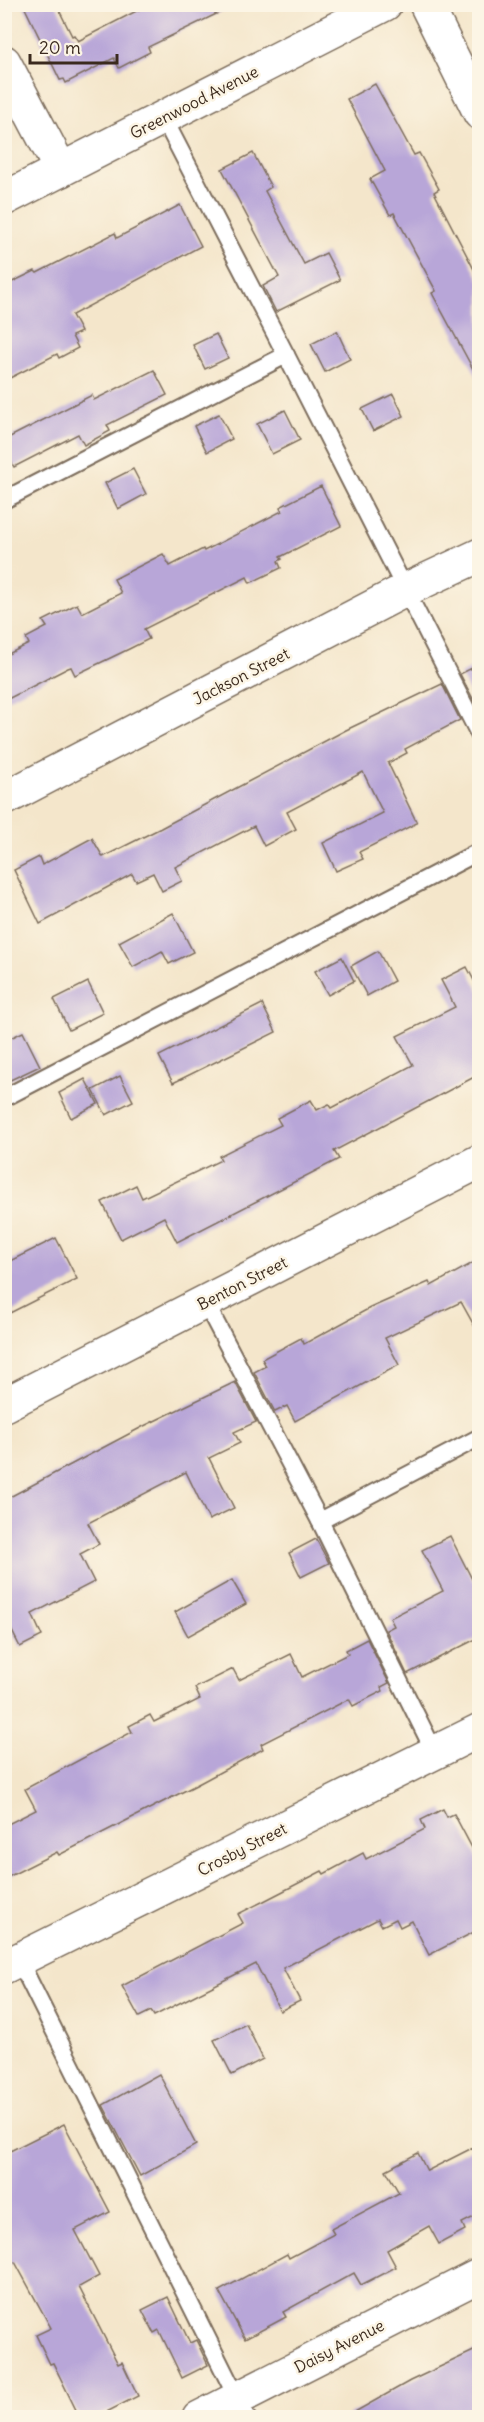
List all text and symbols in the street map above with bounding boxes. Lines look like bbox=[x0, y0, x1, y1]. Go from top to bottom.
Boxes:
scale bar bbox=[30, 27, 117, 65]
text: 20 m bbox=[39, 36, 81, 59]
street label: Greenwood Avenue bbox=[126, 61, 262, 143]
street label: Jackson Street bbox=[189, 643, 293, 709]
street label: Benton Street bbox=[194, 1251, 291, 1314]
street label: Crosby Street bbox=[194, 1818, 291, 1880]
street label: Daisy Avenue bbox=[291, 2315, 387, 2377]

